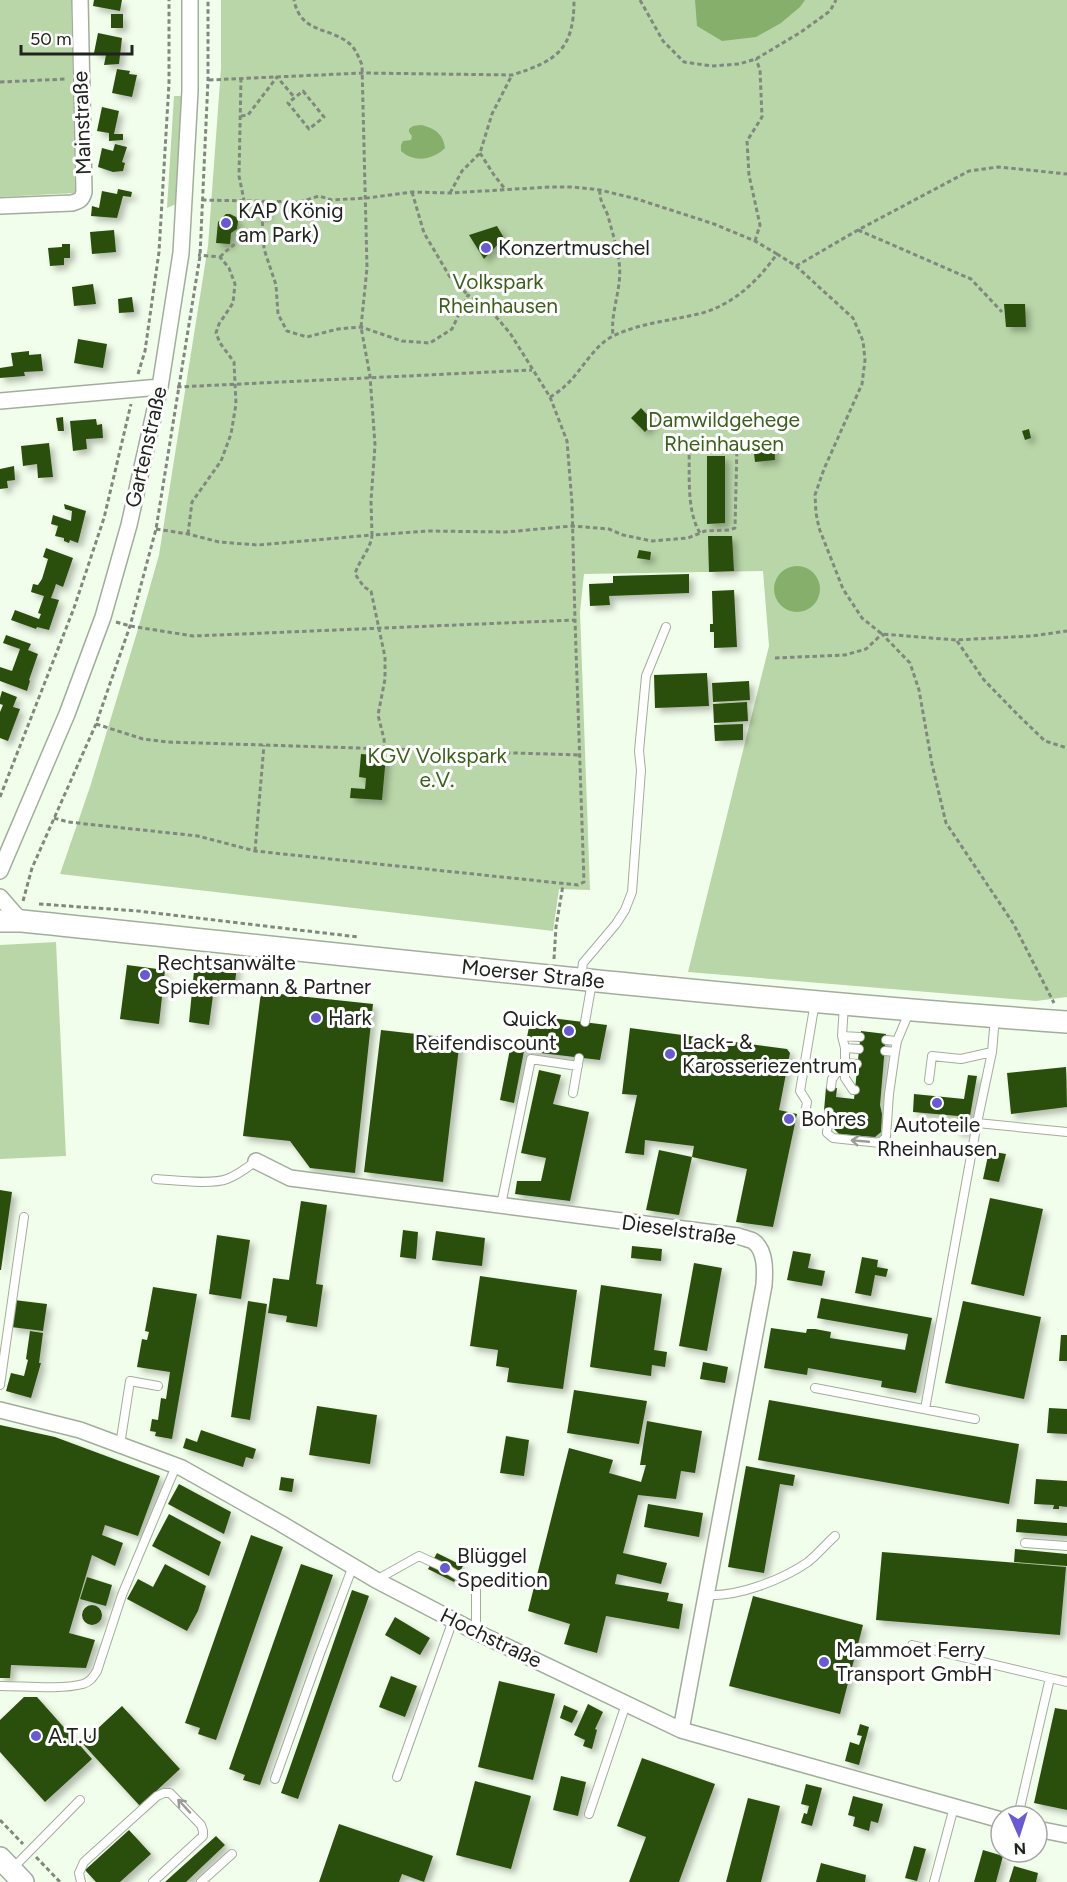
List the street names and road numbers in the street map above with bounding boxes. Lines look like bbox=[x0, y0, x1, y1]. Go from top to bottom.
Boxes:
street label: Mainstraße bbox=[67, 71, 96, 175]
street label: Gartenstraße bbox=[119, 384, 172, 510]
street label: Moerser Straße bbox=[460, 954, 606, 993]
street label: Dieselstraße bbox=[620, 1209, 738, 1250]
street label: Hochstraße bbox=[436, 1602, 546, 1673]

